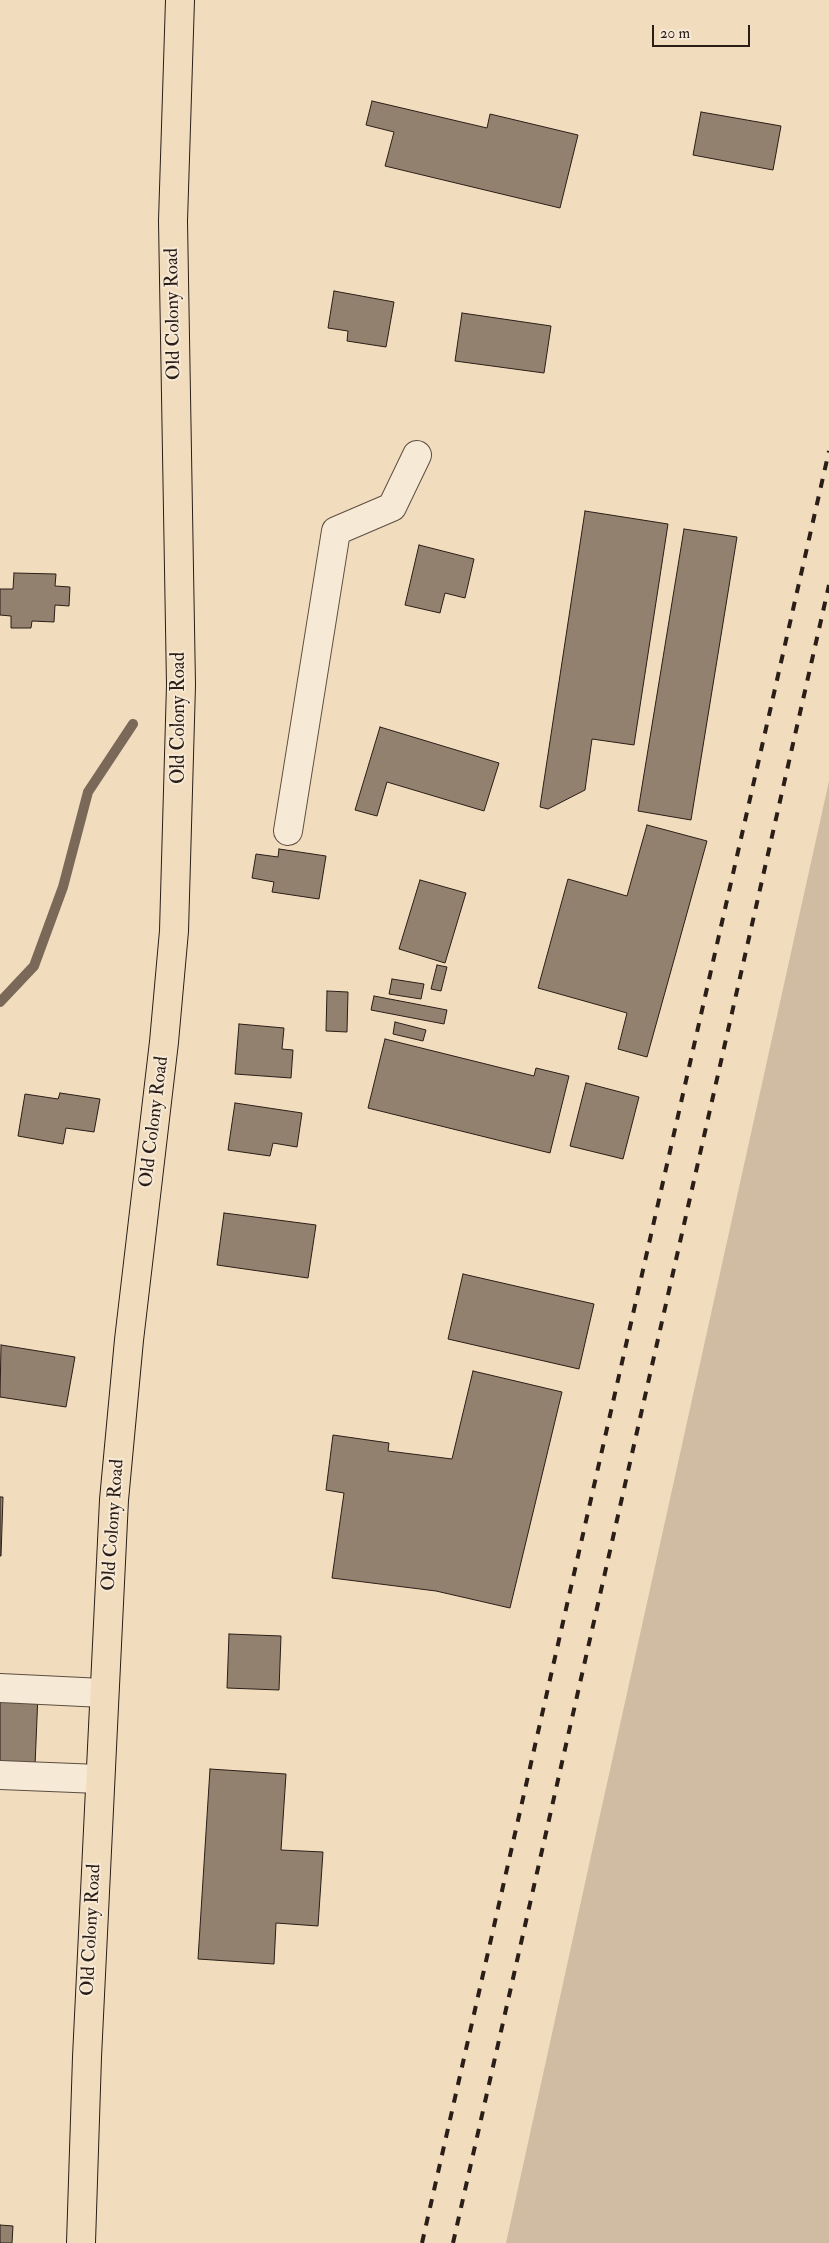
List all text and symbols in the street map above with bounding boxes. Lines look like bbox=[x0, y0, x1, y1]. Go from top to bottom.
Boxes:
scale bar bbox=[654, 15, 752, 47]
text: 20 m bbox=[660, 24, 690, 43]
street label: Old Colony Road bbox=[161, 248, 187, 380]
street label: Old Colony Road bbox=[169, 652, 191, 784]
street label: Old Colony Road bbox=[136, 1055, 174, 1189]
street label: Old Colony Road bbox=[98, 1458, 130, 1592]
street label: Old Colony Road bbox=[77, 1863, 107, 1997]

